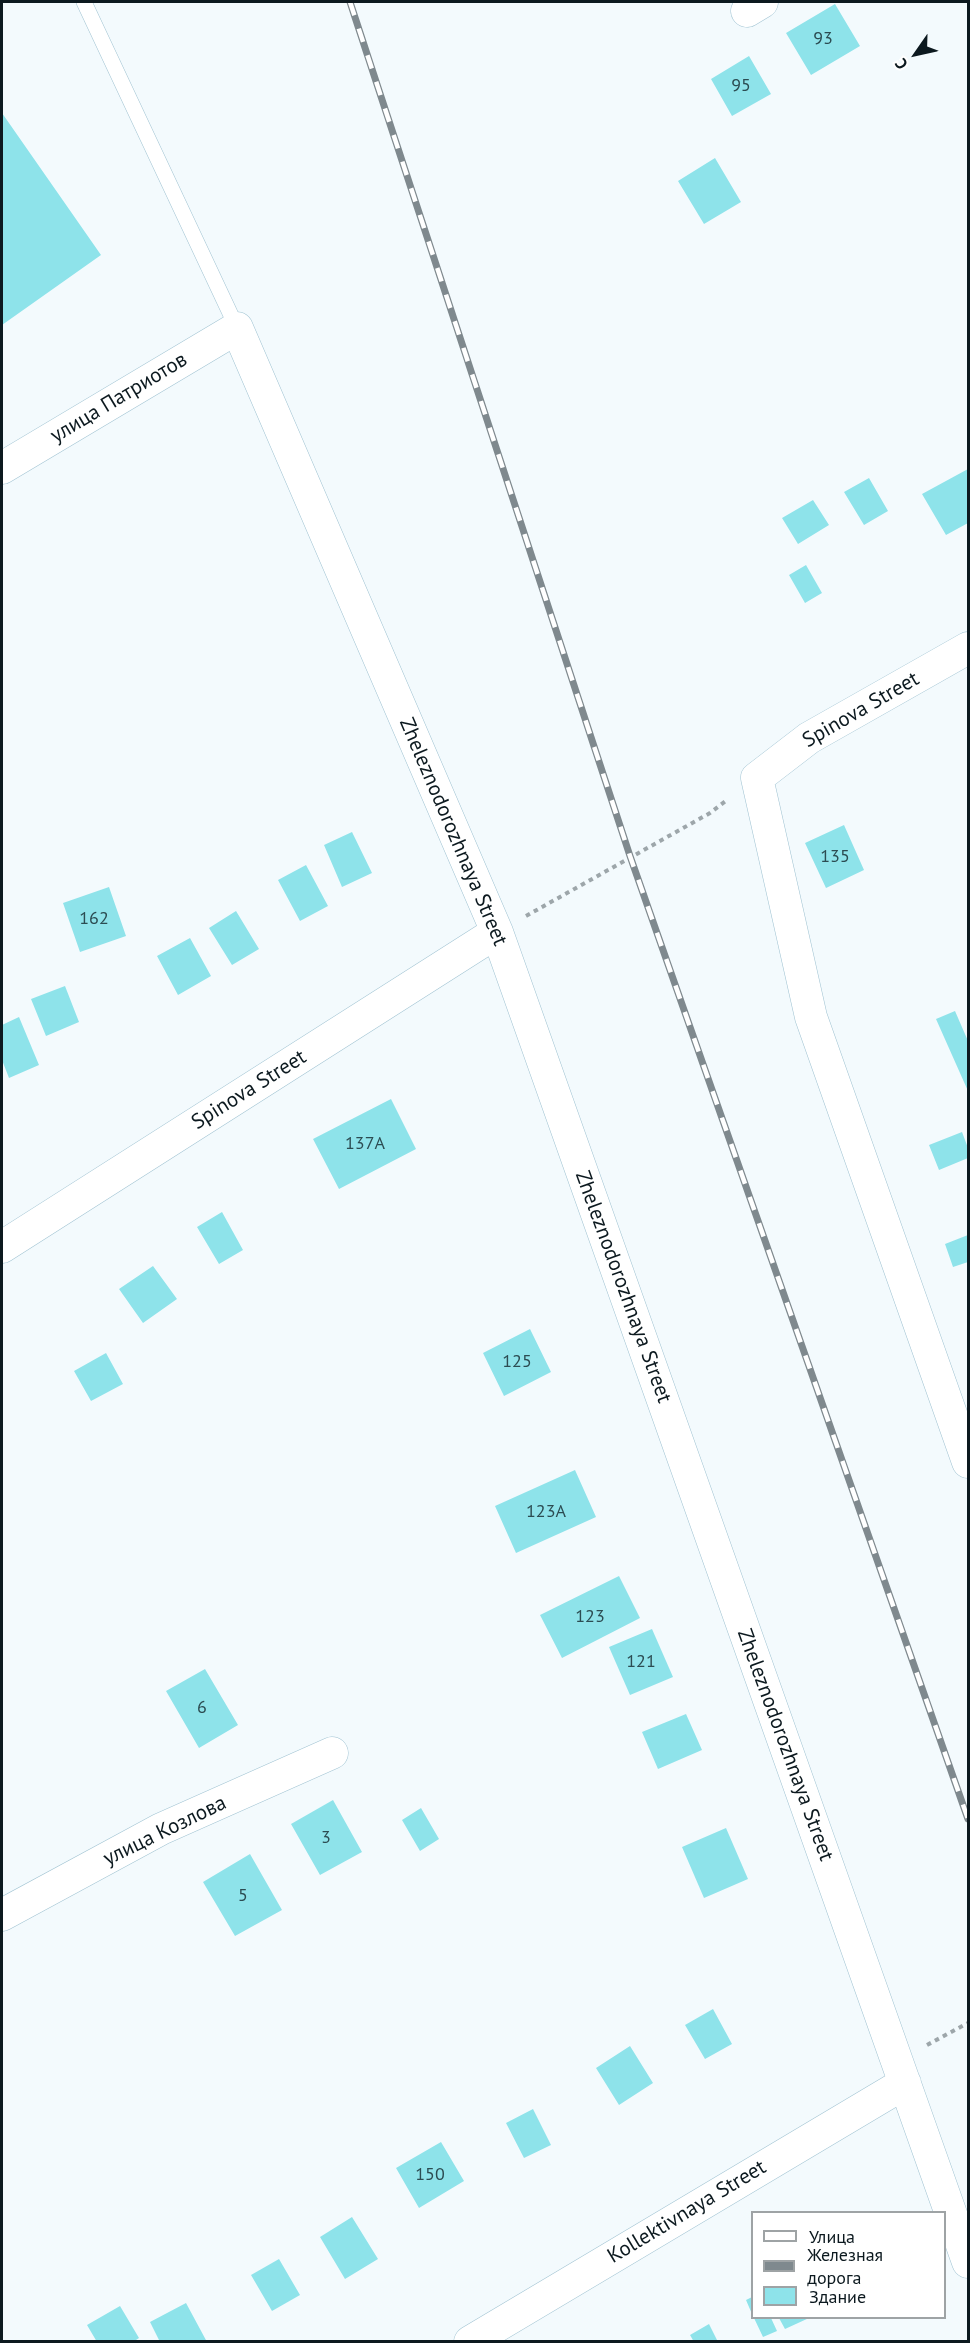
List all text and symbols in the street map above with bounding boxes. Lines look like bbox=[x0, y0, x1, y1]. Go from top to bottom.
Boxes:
north arrow bbox=[886, 24, 946, 84]
house number: 93 bbox=[813, 28, 833, 50]
text: С bbox=[890, 55, 912, 73]
house number: 95 bbox=[731, 75, 751, 97]
street label: улица Патриотов bbox=[46, 347, 192, 449]
street label: Spinova Street bbox=[798, 666, 924, 754]
street label: Zheleznodorozhnaya Street bbox=[394, 714, 512, 950]
house number: 135 bbox=[820, 846, 850, 868]
house number: 162 bbox=[79, 908, 109, 930]
street label: Spinova Street bbox=[187, 1045, 311, 1135]
house number: 137А bbox=[345, 1133, 385, 1155]
street label: Zheleznodorozhnaya Street bbox=[569, 1168, 677, 1406]
house number: 125 bbox=[502, 1351, 532, 1373]
house number: 123А bbox=[526, 1501, 566, 1523]
house number: 123 bbox=[575, 1606, 605, 1628]
street label: Zheleznodorozhnaya Street bbox=[731, 1626, 839, 1864]
house number: 121 bbox=[626, 1651, 656, 1673]
house number: 6 bbox=[197, 1697, 207, 1719]
street label: улица Козлова bbox=[99, 1790, 231, 1872]
house number: 3 bbox=[321, 1827, 331, 1849]
house number: 5 bbox=[238, 1885, 248, 1907]
street label: Kollektivnaya Street bbox=[603, 2155, 771, 2269]
house number: 150 bbox=[415, 2164, 445, 2186]
legend bbox=[751, 2211, 946, 2319]
text: Улица bbox=[809, 2225, 855, 2248]
text: Железная дорога bbox=[807, 2243, 883, 2289]
text: Здание bbox=[809, 2285, 866, 2308]

